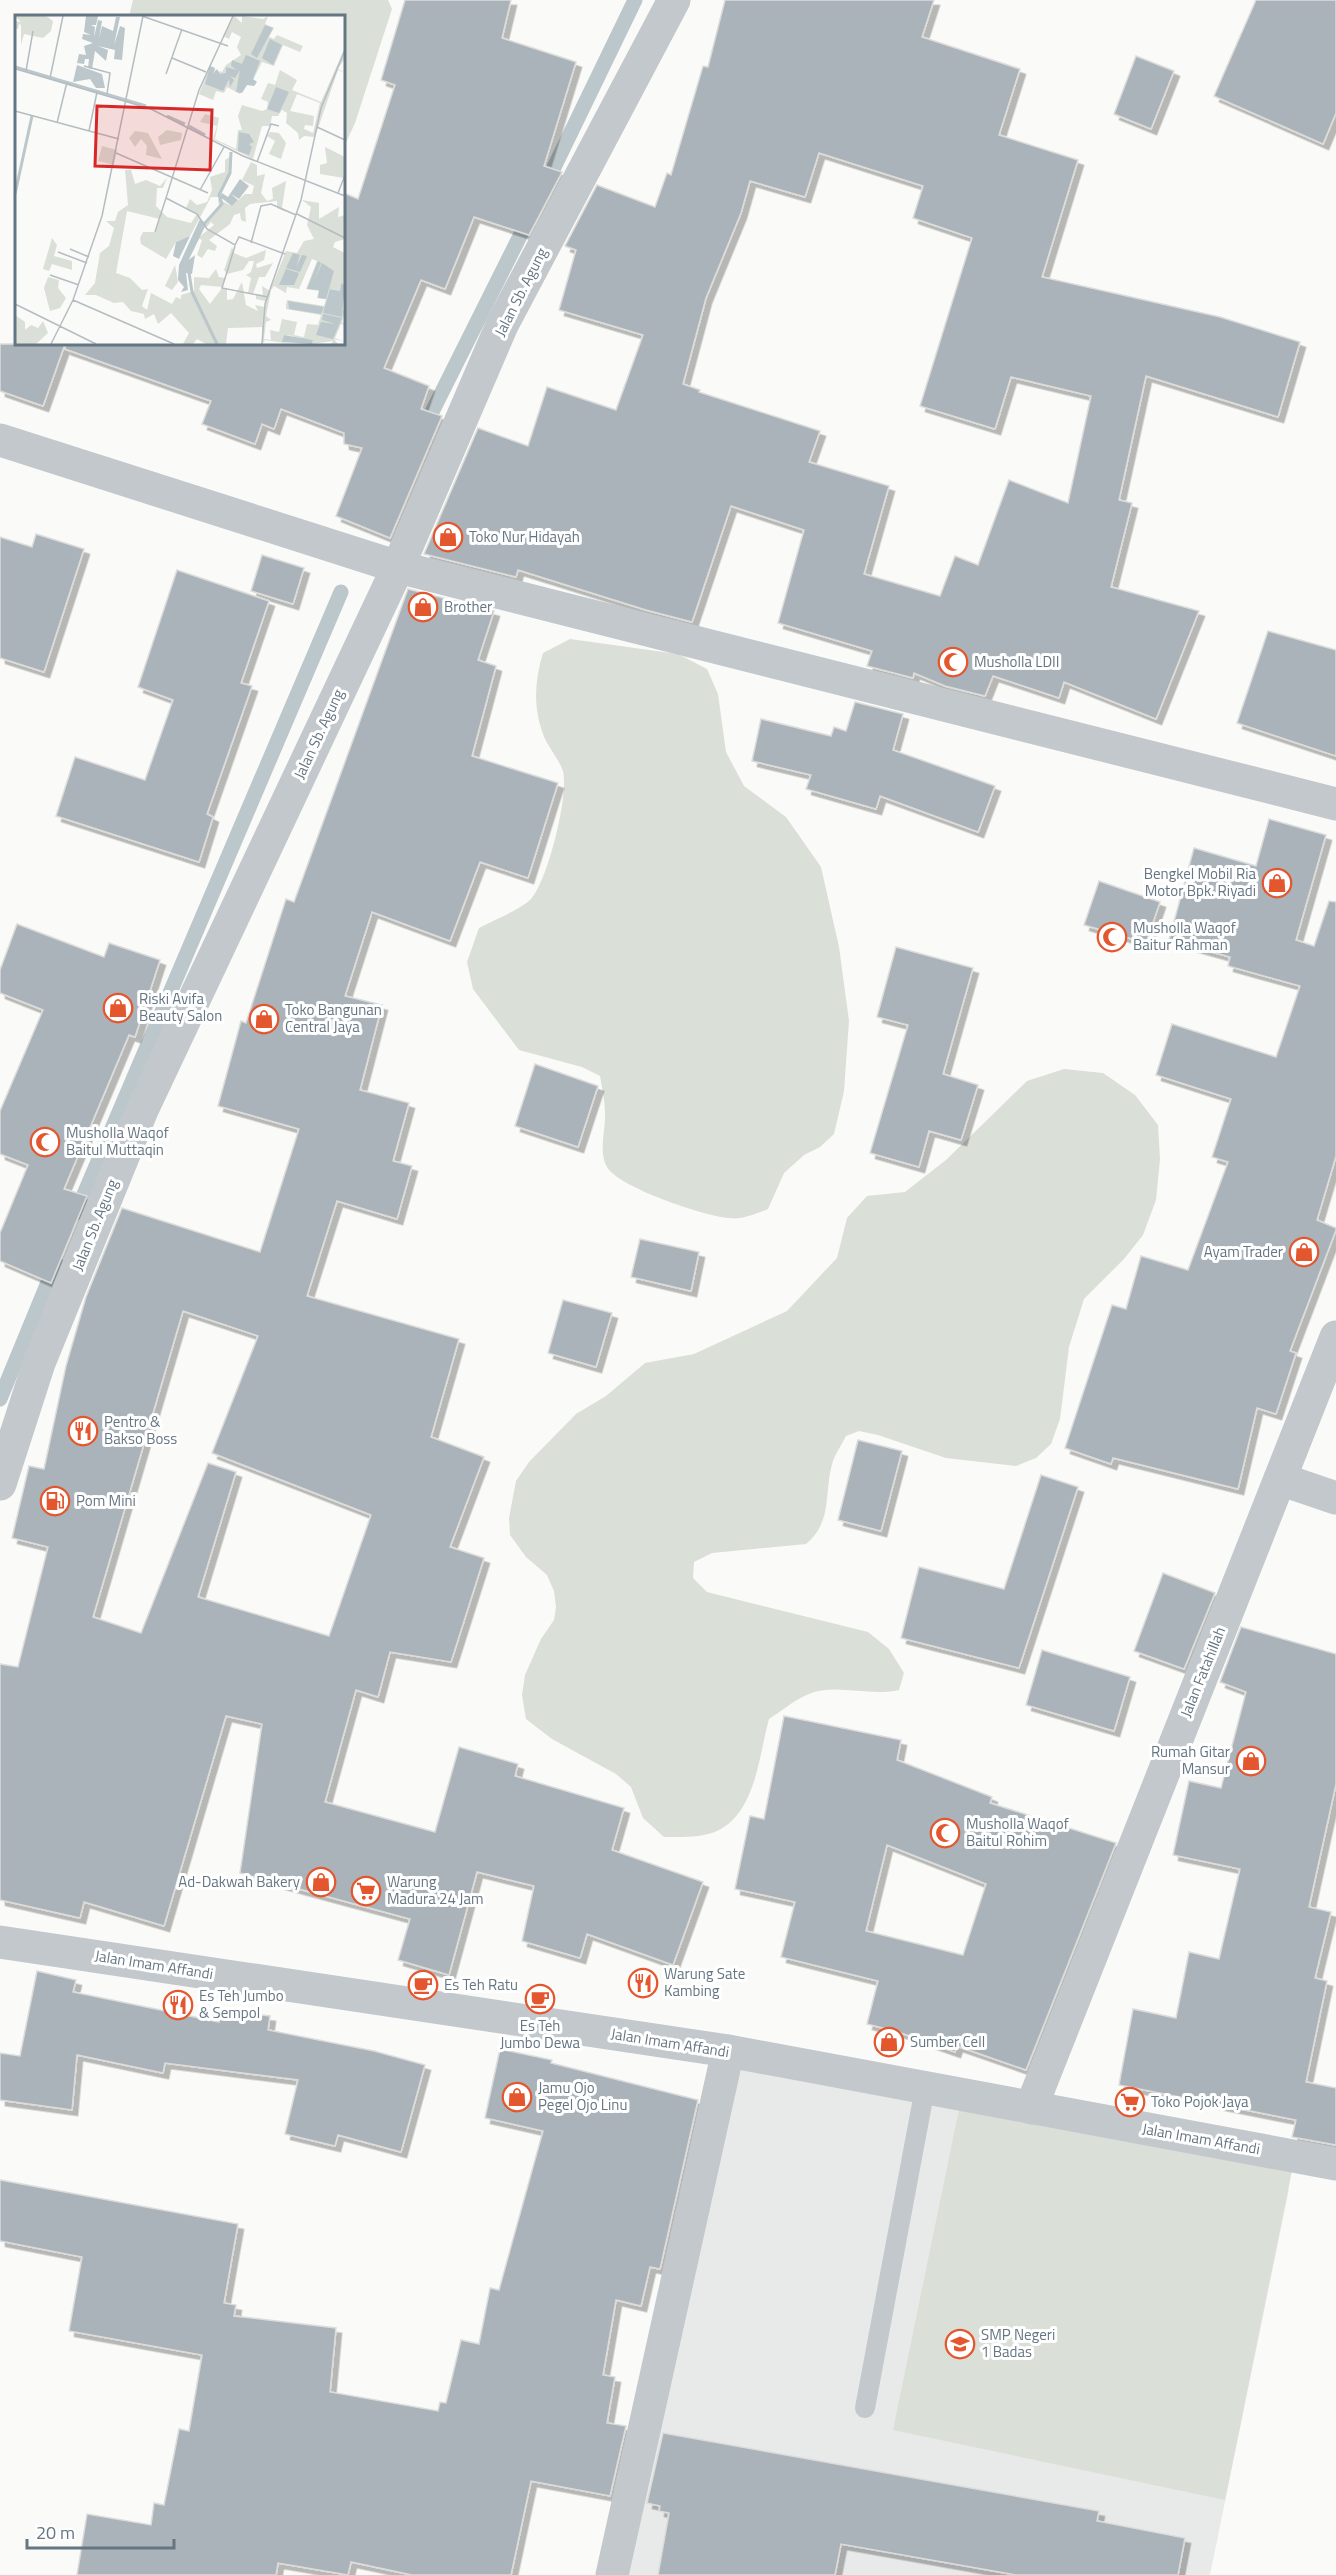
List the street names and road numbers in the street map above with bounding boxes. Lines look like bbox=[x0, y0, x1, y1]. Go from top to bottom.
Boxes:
street label: Jalan Sb. Agung bbox=[488, 243, 553, 340]
street label: Jalan Sb. Agung bbox=[288, 685, 350, 783]
street label: Jalan Sb. Agung bbox=[66, 1175, 123, 1274]
street label: Jalan Fatahillah bbox=[1174, 1623, 1231, 1720]
street label: Jalan Imam Affandi bbox=[93, 1944, 215, 1985]
street label: Jalan Imam Affandi bbox=[609, 2022, 731, 2063]
street label: Jalan Imam Affandi bbox=[1140, 2117, 1262, 2160]

